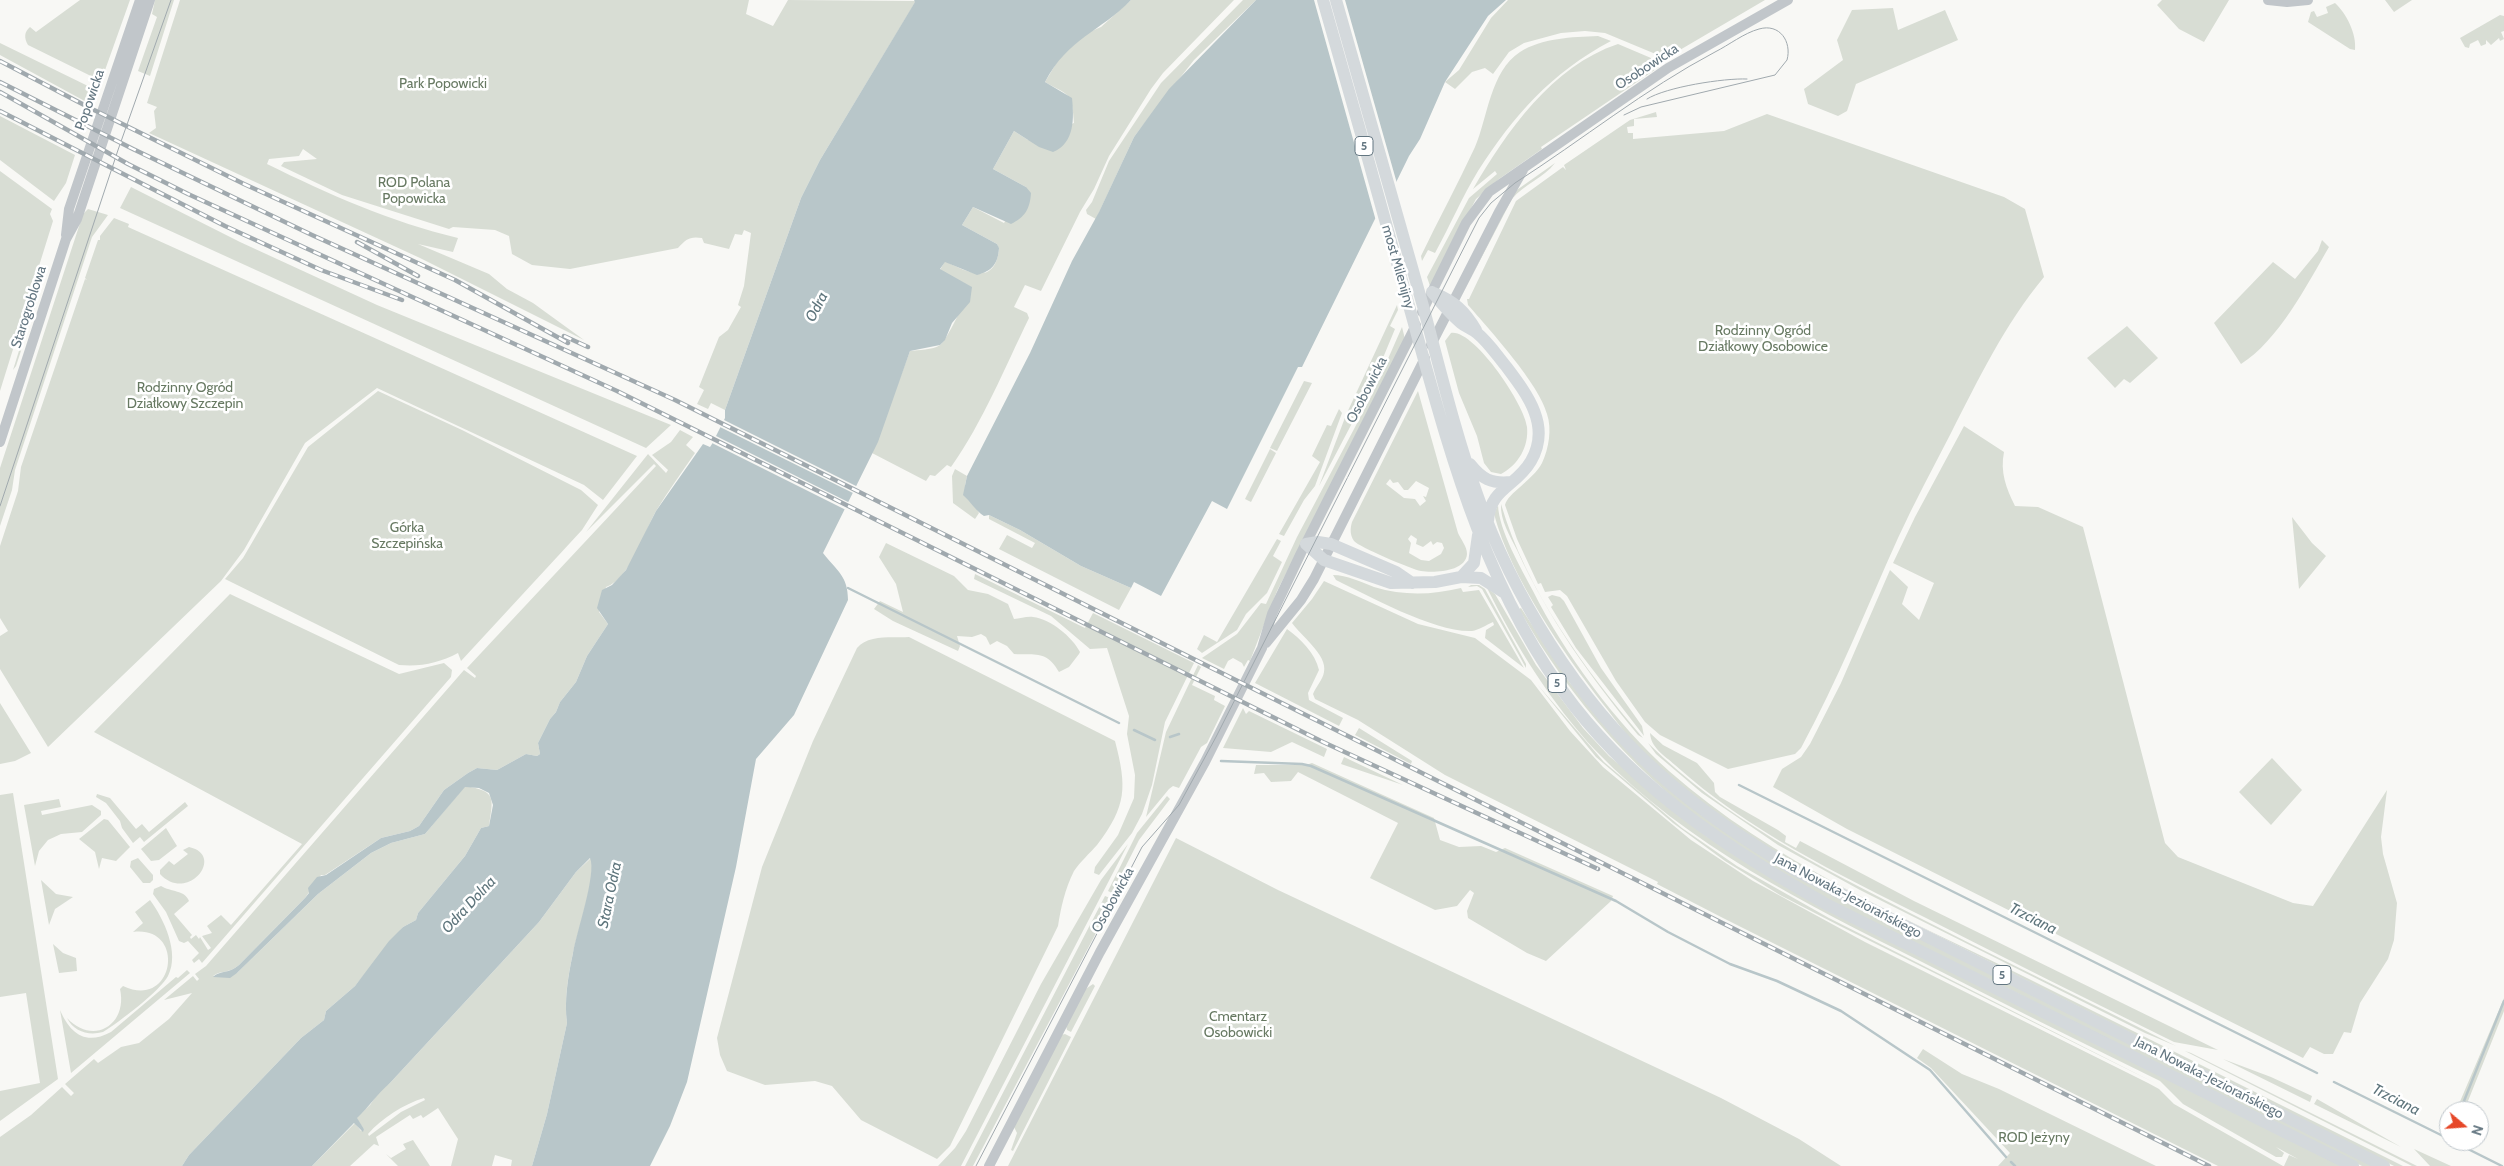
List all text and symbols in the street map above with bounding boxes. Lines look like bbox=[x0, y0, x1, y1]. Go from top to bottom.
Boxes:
street label: Osobowicka bbox=[1612, 40, 1682, 94]
street label: Popowicka bbox=[72, 67, 108, 133]
park label: Park Popowicki bbox=[399, 76, 487, 92]
road number: 5 bbox=[1355, 136, 1373, 156]
park label: ROD Polana Popowicka bbox=[378, 175, 450, 208]
street label: most Milenijny bbox=[1378, 223, 1418, 311]
street label: Starogroblowa bbox=[8, 264, 50, 350]
water label: Odra bbox=[802, 289, 832, 325]
park label: Rodzinny Ogród Działkowy Osobowice bbox=[1698, 323, 1828, 356]
street label: Osobowicka bbox=[1343, 354, 1391, 426]
park label: Rodzinny Ogród Działkowy Szczepin bbox=[127, 380, 243, 412]
park label: Górka Szczepińska bbox=[371, 520, 443, 552]
road number: 5 bbox=[1548, 674, 1566, 692]
street label: Jana Nowaka-Jeziorańskiego bbox=[1771, 850, 1925, 942]
water label: Stara Odra bbox=[594, 860, 626, 930]
street label: Osobowicka bbox=[1088, 864, 1138, 936]
water label: Odra Dolna bbox=[438, 873, 500, 937]
water label: Trzciana bbox=[2006, 899, 2060, 939]
road number: 5 bbox=[1993, 966, 2011, 984]
park label: Cmentarz Osobowicki bbox=[1204, 1009, 1272, 1042]
street label: Jana Nowaka-Jeziorańskiego bbox=[2132, 1033, 2286, 1123]
water label: Trzciana bbox=[2369, 1080, 2423, 1120]
north arrow bbox=[2439, 1101, 2489, 1151]
text: N bbox=[2467, 1123, 2487, 1138]
park label: ROD Jeżyny bbox=[1998, 1130, 2070, 1146]

